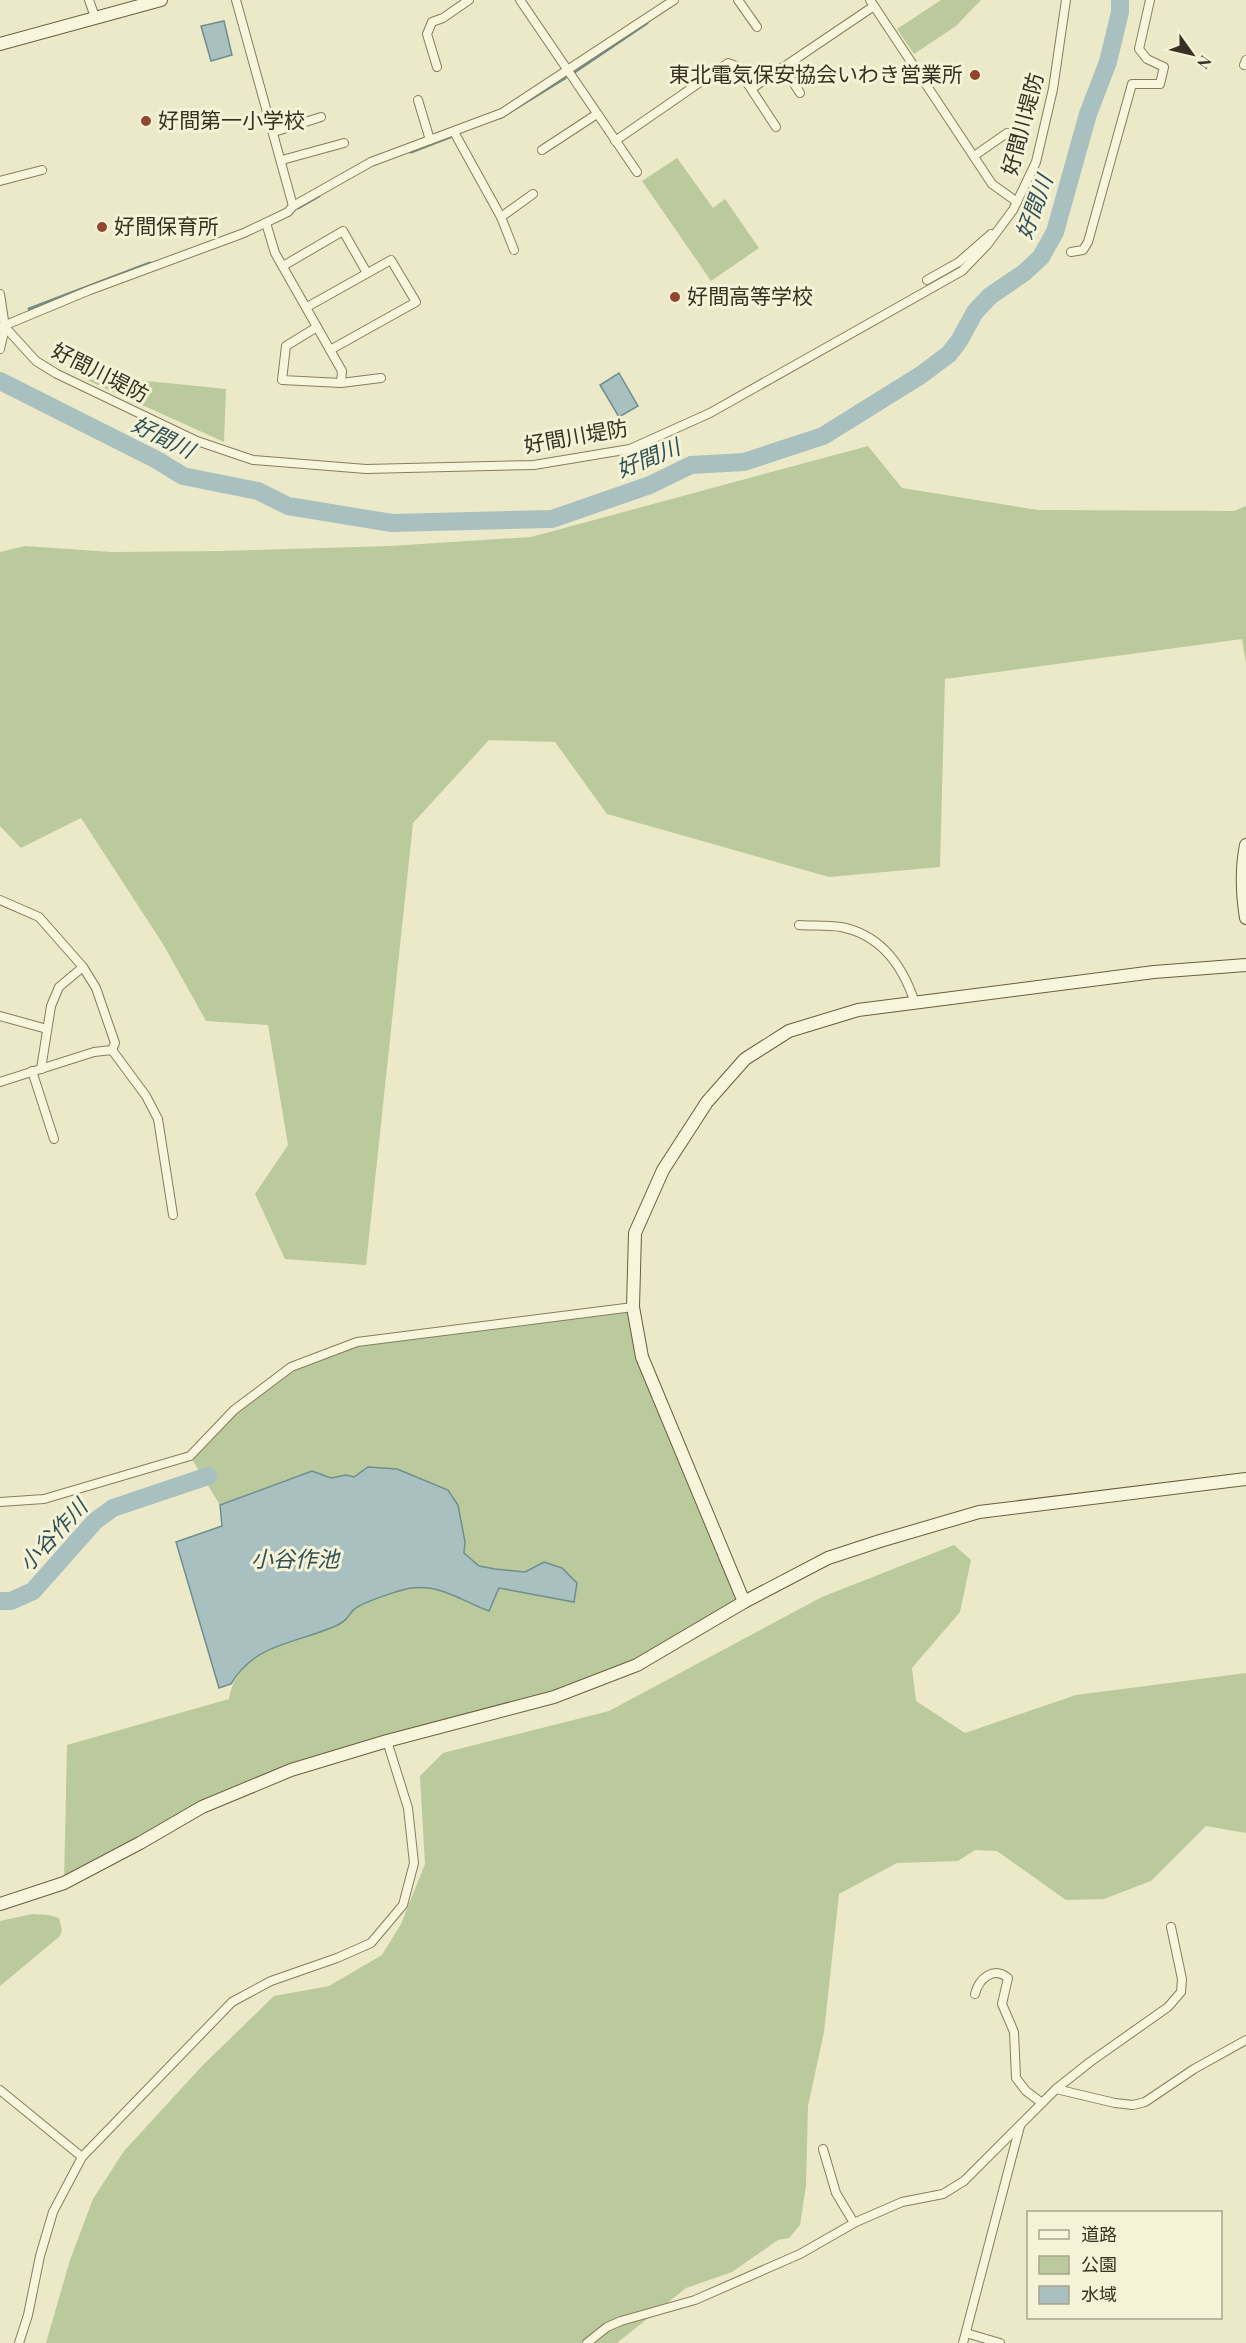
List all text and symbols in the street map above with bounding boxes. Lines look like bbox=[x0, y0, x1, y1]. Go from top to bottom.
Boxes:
north arrow bbox=[1162, 24, 1222, 84]
text: N bbox=[1193, 52, 1217, 74]
place label: 東北電気保安協会いわき営業所 bbox=[669, 59, 963, 87]
marker: 東北電気保安協会いわき営業所 bbox=[968, 68, 982, 82]
street label: 好間川堤防 bbox=[994, 69, 1048, 178]
place label: 好間第一小学校 bbox=[158, 105, 305, 133]
marker: 好間第一小学校 bbox=[139, 114, 153, 128]
water label: 好間川 bbox=[1008, 169, 1059, 243]
place label: 好間保育所 bbox=[114, 211, 219, 239]
marker: 好間保育所 bbox=[95, 220, 109, 234]
place label: 好間高等学校 bbox=[687, 281, 813, 309]
marker: 好間高等学校 bbox=[668, 290, 682, 304]
street label: 好間川堤防 bbox=[48, 335, 154, 408]
water label: 好間川 bbox=[127, 408, 201, 465]
street label: 好間川堤防 bbox=[522, 412, 630, 458]
water label: 好間川 bbox=[611, 430, 686, 483]
water label: 小谷作川 bbox=[11, 1490, 95, 1577]
water label: 小谷作池 bbox=[251, 1543, 341, 1573]
legend bbox=[1027, 2211, 1222, 2319]
text: 道路 bbox=[1081, 2222, 1117, 2246]
text: 公園 bbox=[1081, 2252, 1117, 2276]
text: 水域 bbox=[1081, 2282, 1117, 2306]

